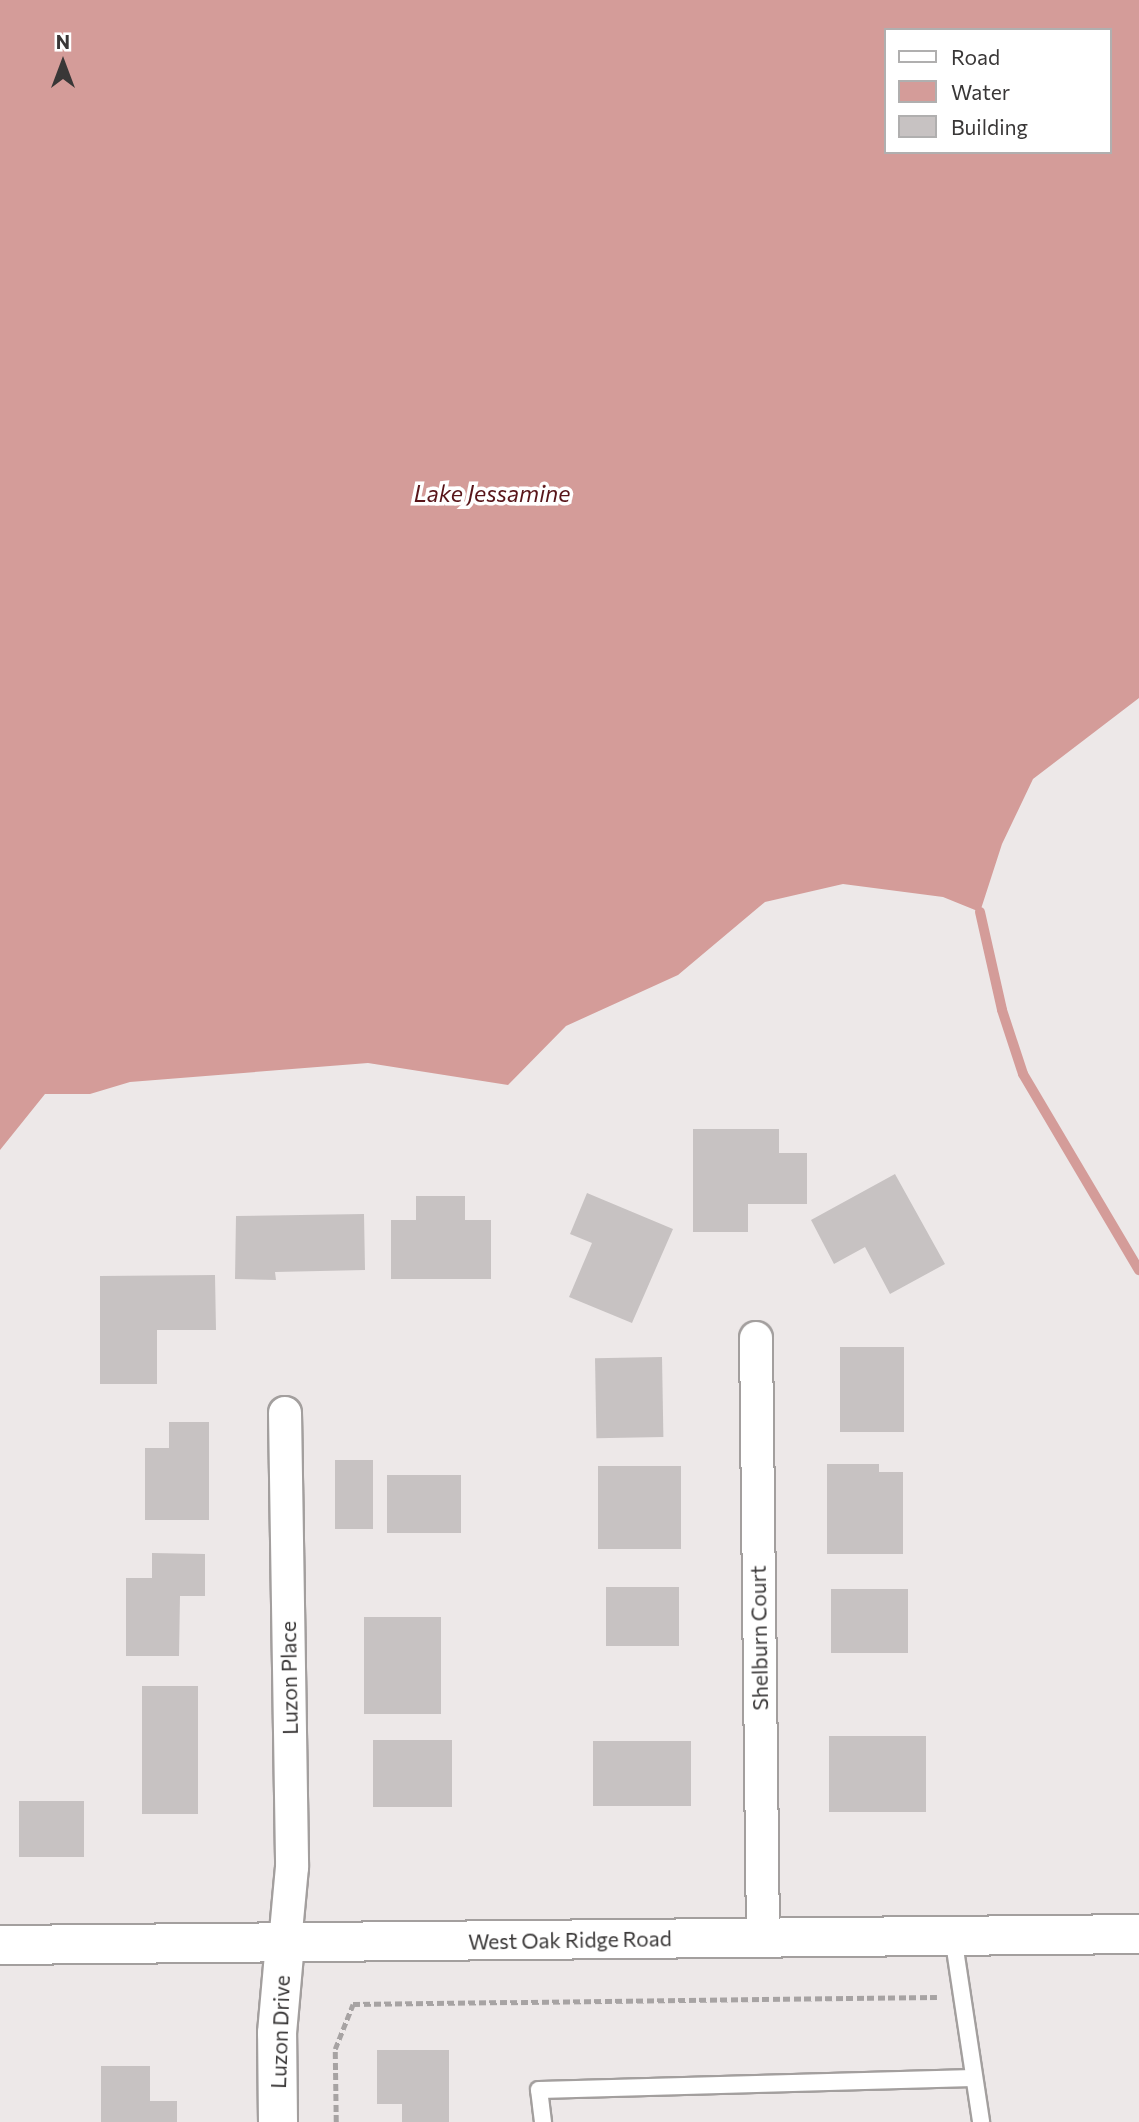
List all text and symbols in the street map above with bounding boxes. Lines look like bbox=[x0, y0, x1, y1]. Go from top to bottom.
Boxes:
north arrow bbox=[28, 28, 98, 98]
legend bbox=[884, 28, 1111, 154]
text: N bbox=[56, 30, 70, 53]
text: Road bbox=[951, 44, 1000, 69]
text: Water bbox=[951, 79, 1010, 104]
text: Building bbox=[951, 114, 1028, 139]
water label: Lake Jessamine bbox=[414, 479, 570, 507]
street label: Shelburn Court bbox=[745, 1565, 773, 1711]
street label: Luzon Place bbox=[275, 1621, 303, 1735]
street label: West Oak Ridge Road bbox=[468, 1926, 672, 1954]
street label: Luzon Drive bbox=[265, 1975, 295, 2089]

